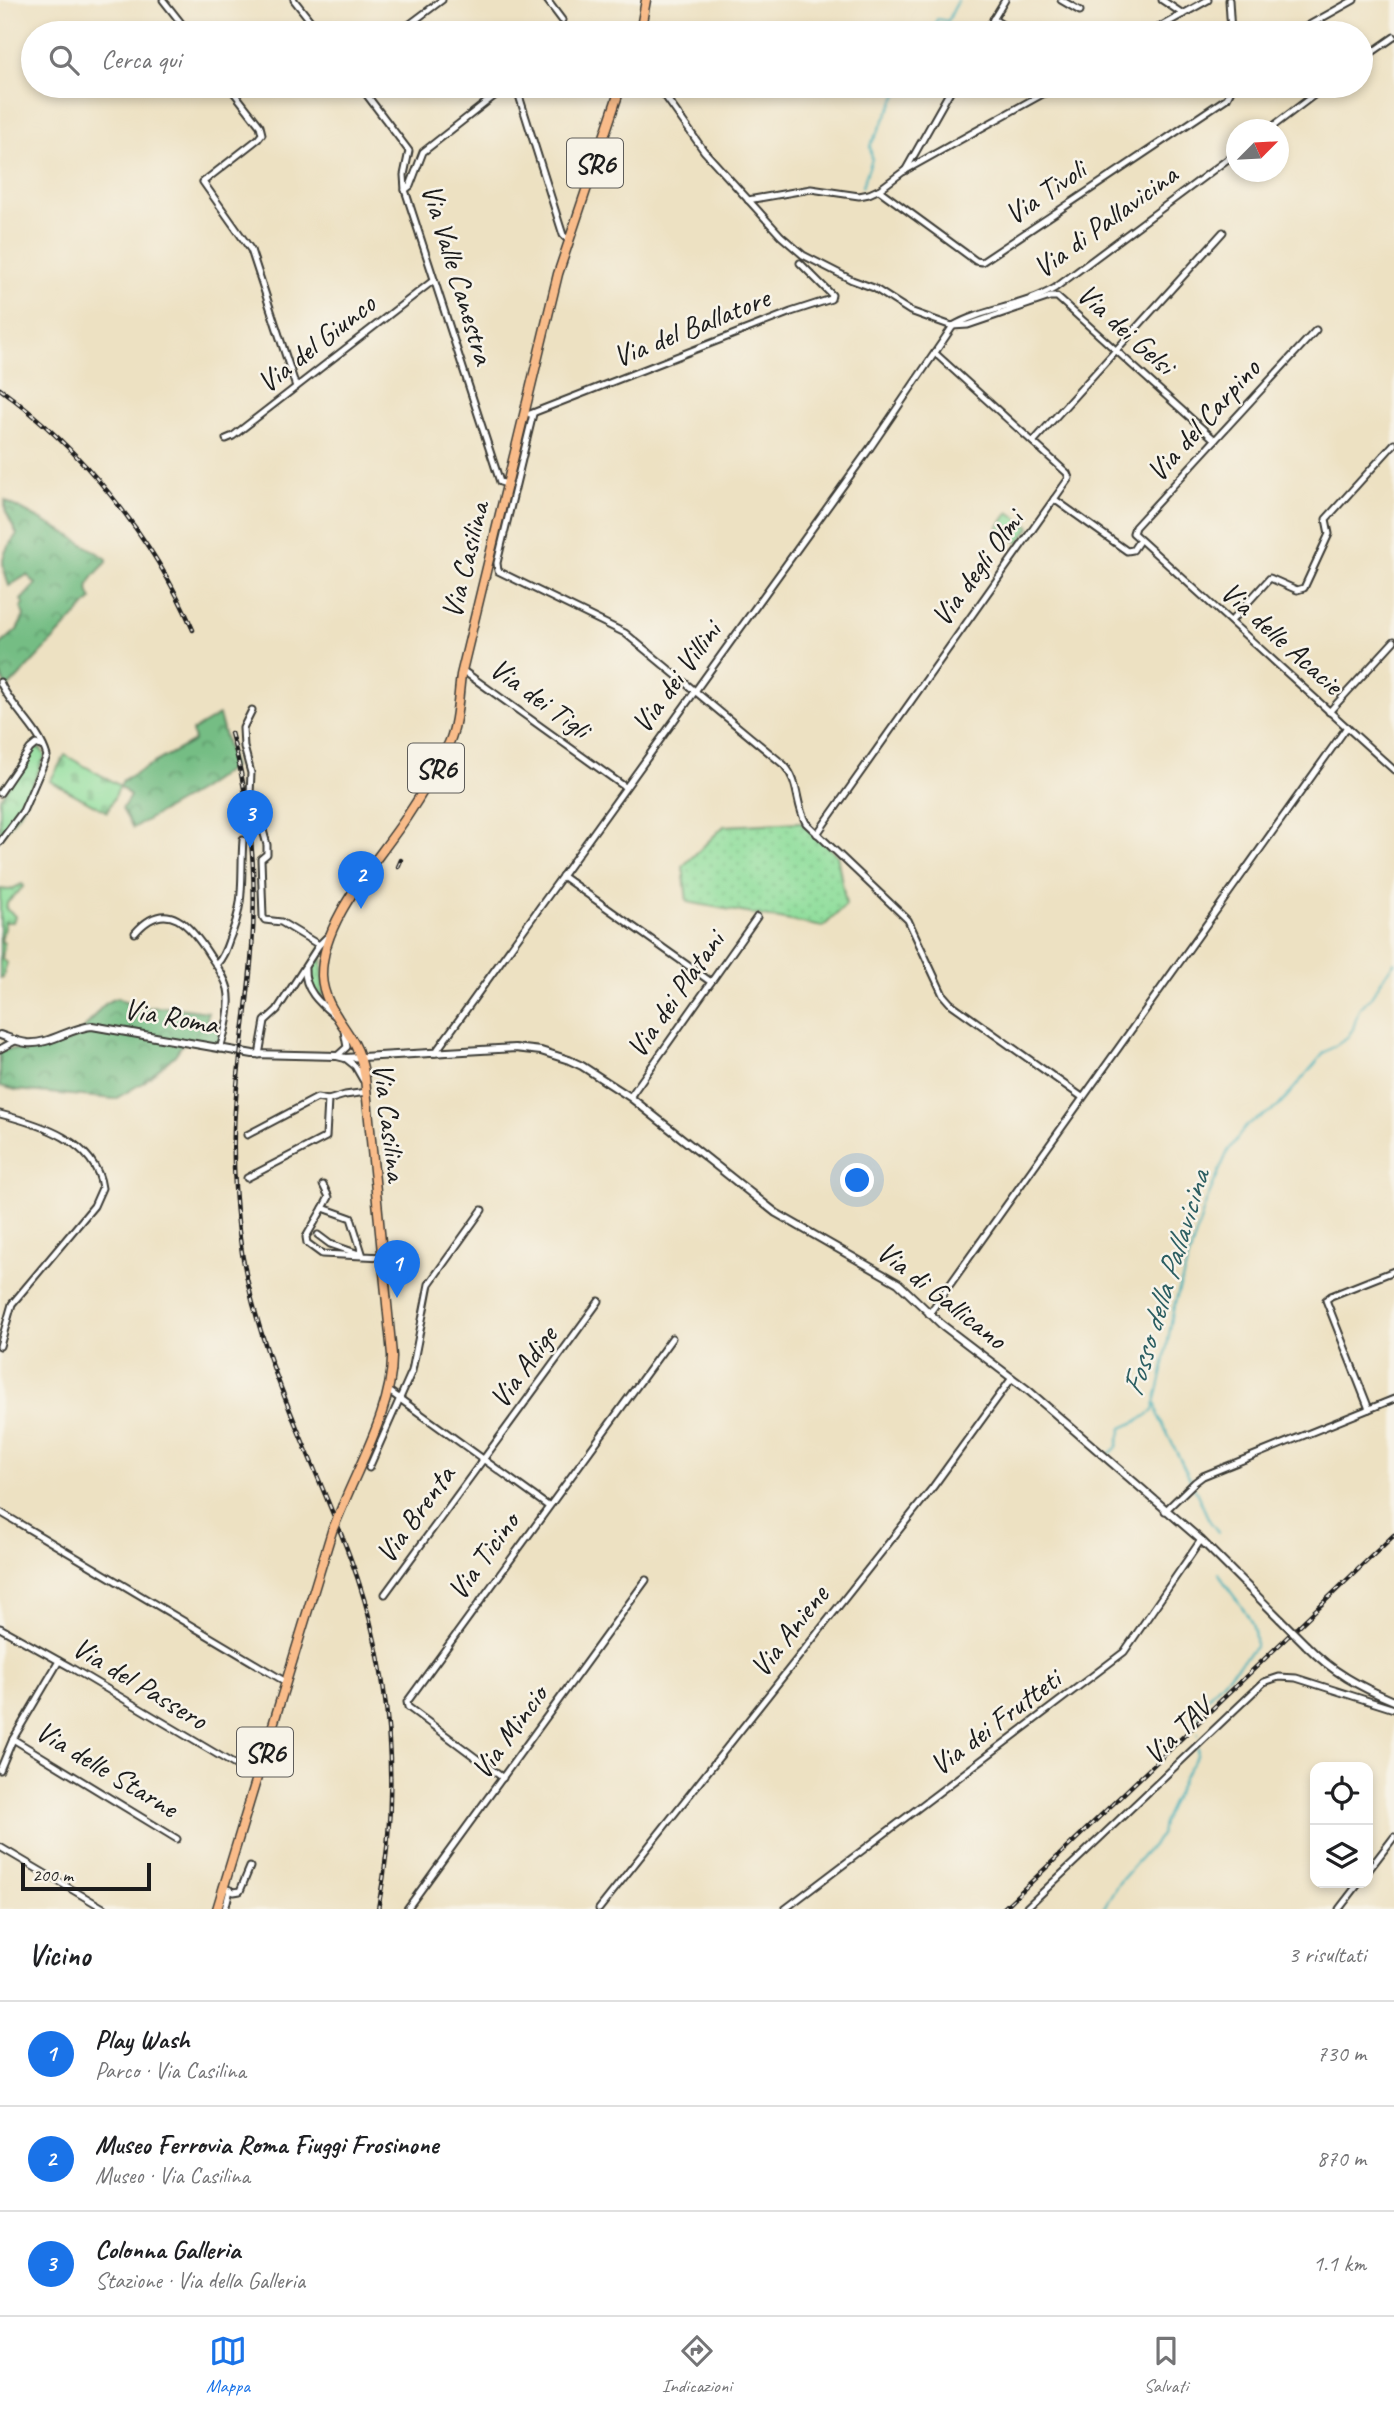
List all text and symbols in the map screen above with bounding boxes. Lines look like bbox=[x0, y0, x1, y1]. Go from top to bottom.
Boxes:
search box bbox=[21, 21, 1373, 98]
icon: search bbox=[45, 41, 83, 79]
text: Cerca qui bbox=[101, 43, 181, 76]
north arrow bbox=[1226, 119, 1289, 182]
road number: SR6 bbox=[567, 138, 623, 188]
street label: Via Tivoli bbox=[997, 149, 1096, 233]
street label: Via di Pallavicina bbox=[1025, 155, 1186, 286]
street label: Via Valle Canestra bbox=[413, 179, 504, 370]
street label: Via dei Gelsi bbox=[1069, 275, 1186, 385]
street label: Via del Ballatore bbox=[607, 278, 777, 376]
street label: Via del Giunco bbox=[249, 284, 384, 401]
street label: Via del Carpino bbox=[1138, 350, 1269, 489]
street label: Via Casilina bbox=[432, 495, 498, 622]
street label: Via degli Olmi bbox=[922, 500, 1034, 633]
street label: Via delle Acacie bbox=[1213, 573, 1353, 704]
street label: Via dei Villini bbox=[623, 611, 731, 740]
street label: Via dei Tigli bbox=[482, 649, 600, 749]
road number: SR6 bbox=[408, 744, 464, 792]
pin: 3 bbox=[227, 790, 273, 848]
pin: 2 bbox=[338, 851, 384, 909]
street label: Via dei Platani bbox=[617, 920, 734, 1065]
street label: Via Roma bbox=[121, 989, 223, 1043]
street label: Via Casilina bbox=[364, 1061, 416, 1186]
water label: Fosso della Pallavicina bbox=[1112, 1162, 1220, 1401]
your location bbox=[840, 1163, 874, 1197]
street label: Via di Gallicano bbox=[869, 1232, 1016, 1358]
pin: 1 bbox=[374, 1240, 420, 1298]
street label: Via Adige bbox=[480, 1317, 567, 1416]
street label: Via Brenta bbox=[367, 1456, 464, 1570]
street label: Via Ticino bbox=[438, 1502, 530, 1607]
street label: Via Aniene bbox=[741, 1576, 838, 1685]
street label: Via del Passero bbox=[66, 1628, 216, 1739]
street label: Via dei Frutteti bbox=[922, 1658, 1071, 1784]
street label: Via Mincio bbox=[462, 1675, 558, 1786]
street label: Via TAV bbox=[1135, 1686, 1223, 1773]
street label: Via delle Starne bbox=[29, 1712, 187, 1828]
road number: SR6 bbox=[237, 1728, 293, 1776]
map controls bbox=[1310, 1762, 1373, 1888]
button: locate bbox=[1310, 1762, 1373, 1825]
button: layers bbox=[1310, 1825, 1373, 1888]
scale bar bbox=[21, 1860, 150, 1892]
text: 200 m bbox=[32, 1863, 73, 1887]
text: Vicino bbox=[28, 1936, 90, 1974]
text: 3 risultati bbox=[1288, 1940, 1366, 1969]
text: Play Wash bbox=[95, 2023, 190, 2056]
text: 1 bbox=[46, 2039, 56, 2068]
text: 730 m bbox=[1317, 2039, 1366, 2068]
text: Parco · Via Casilina bbox=[95, 2056, 246, 2085]
text: Museo Ferrovia Roma Fiuggi Frosinone bbox=[95, 2128, 438, 2161]
text: 2 bbox=[46, 2144, 56, 2173]
text: 870 m bbox=[1317, 2144, 1366, 2173]
text: Museo · Via Casilina bbox=[95, 2161, 250, 2190]
text: Colonna Galleria bbox=[95, 2233, 240, 2266]
text: 3 bbox=[46, 2249, 56, 2278]
text: 1.1 km bbox=[1313, 2249, 1366, 2278]
text: Stazione · Via della Galleria bbox=[95, 2266, 305, 2295]
tab: Mappa bbox=[206, 2332, 250, 2398]
tab: Indicazioni bbox=[662, 2332, 732, 2398]
tab: Salvati bbox=[1144, 2332, 1188, 2398]

